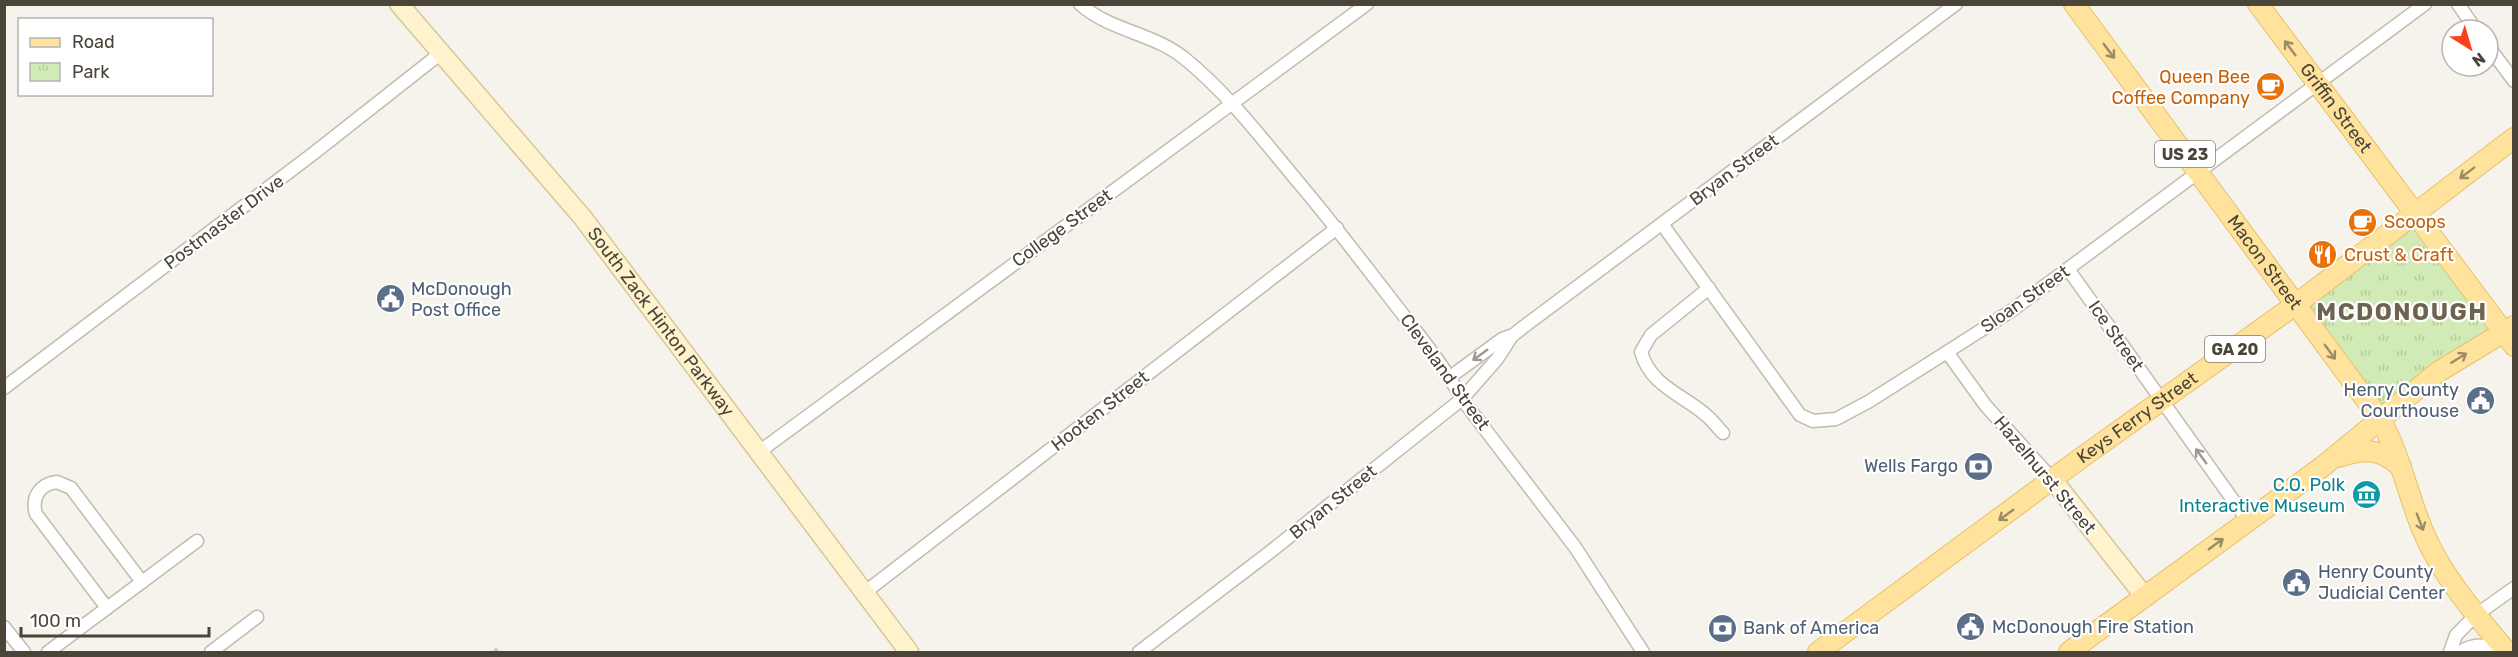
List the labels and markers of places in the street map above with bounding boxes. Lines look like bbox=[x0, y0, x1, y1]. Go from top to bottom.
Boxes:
place label: Queen Bee Coffee Company bbox=[2111, 66, 2250, 109]
cafe icon: Queen Bee Coffee Company bbox=[2255, 71, 2287, 103]
cafe icon: Scoops bbox=[2347, 206, 2379, 238]
place label: Scoops bbox=[2384, 211, 2446, 233]
restaurant icon: Crust & Craft bbox=[2307, 239, 2339, 271]
place label: Crust & Craft bbox=[2344, 244, 2454, 266]
place label: McDonough Post Office bbox=[411, 278, 512, 321]
public building icon: McDonough Post Office bbox=[374, 283, 406, 315]
place label: Henry County Courthouse bbox=[2344, 379, 2459, 422]
public building icon: Henry County Courthouse bbox=[2464, 384, 2496, 416]
bank icon: Wells Fargo bbox=[1963, 450, 1995, 482]
place label: Wells Fargo bbox=[1864, 455, 1958, 477]
place label: C.O. Polk Interactive Museum bbox=[2179, 474, 2346, 517]
museum icon: C.O. Polk Interactive Museum bbox=[2350, 479, 2382, 511]
place label: Henry County Judicial Center bbox=[2318, 561, 2445, 604]
public building icon: Henry County Judicial Center bbox=[2281, 566, 2313, 598]
public building icon: McDonough Fire Station bbox=[1955, 611, 1987, 643]
bank icon: Bank of America bbox=[1706, 612, 1738, 644]
place label: McDonough Fire Station bbox=[1992, 616, 2194, 638]
place label: Bank of America bbox=[1743, 617, 1879, 639]

